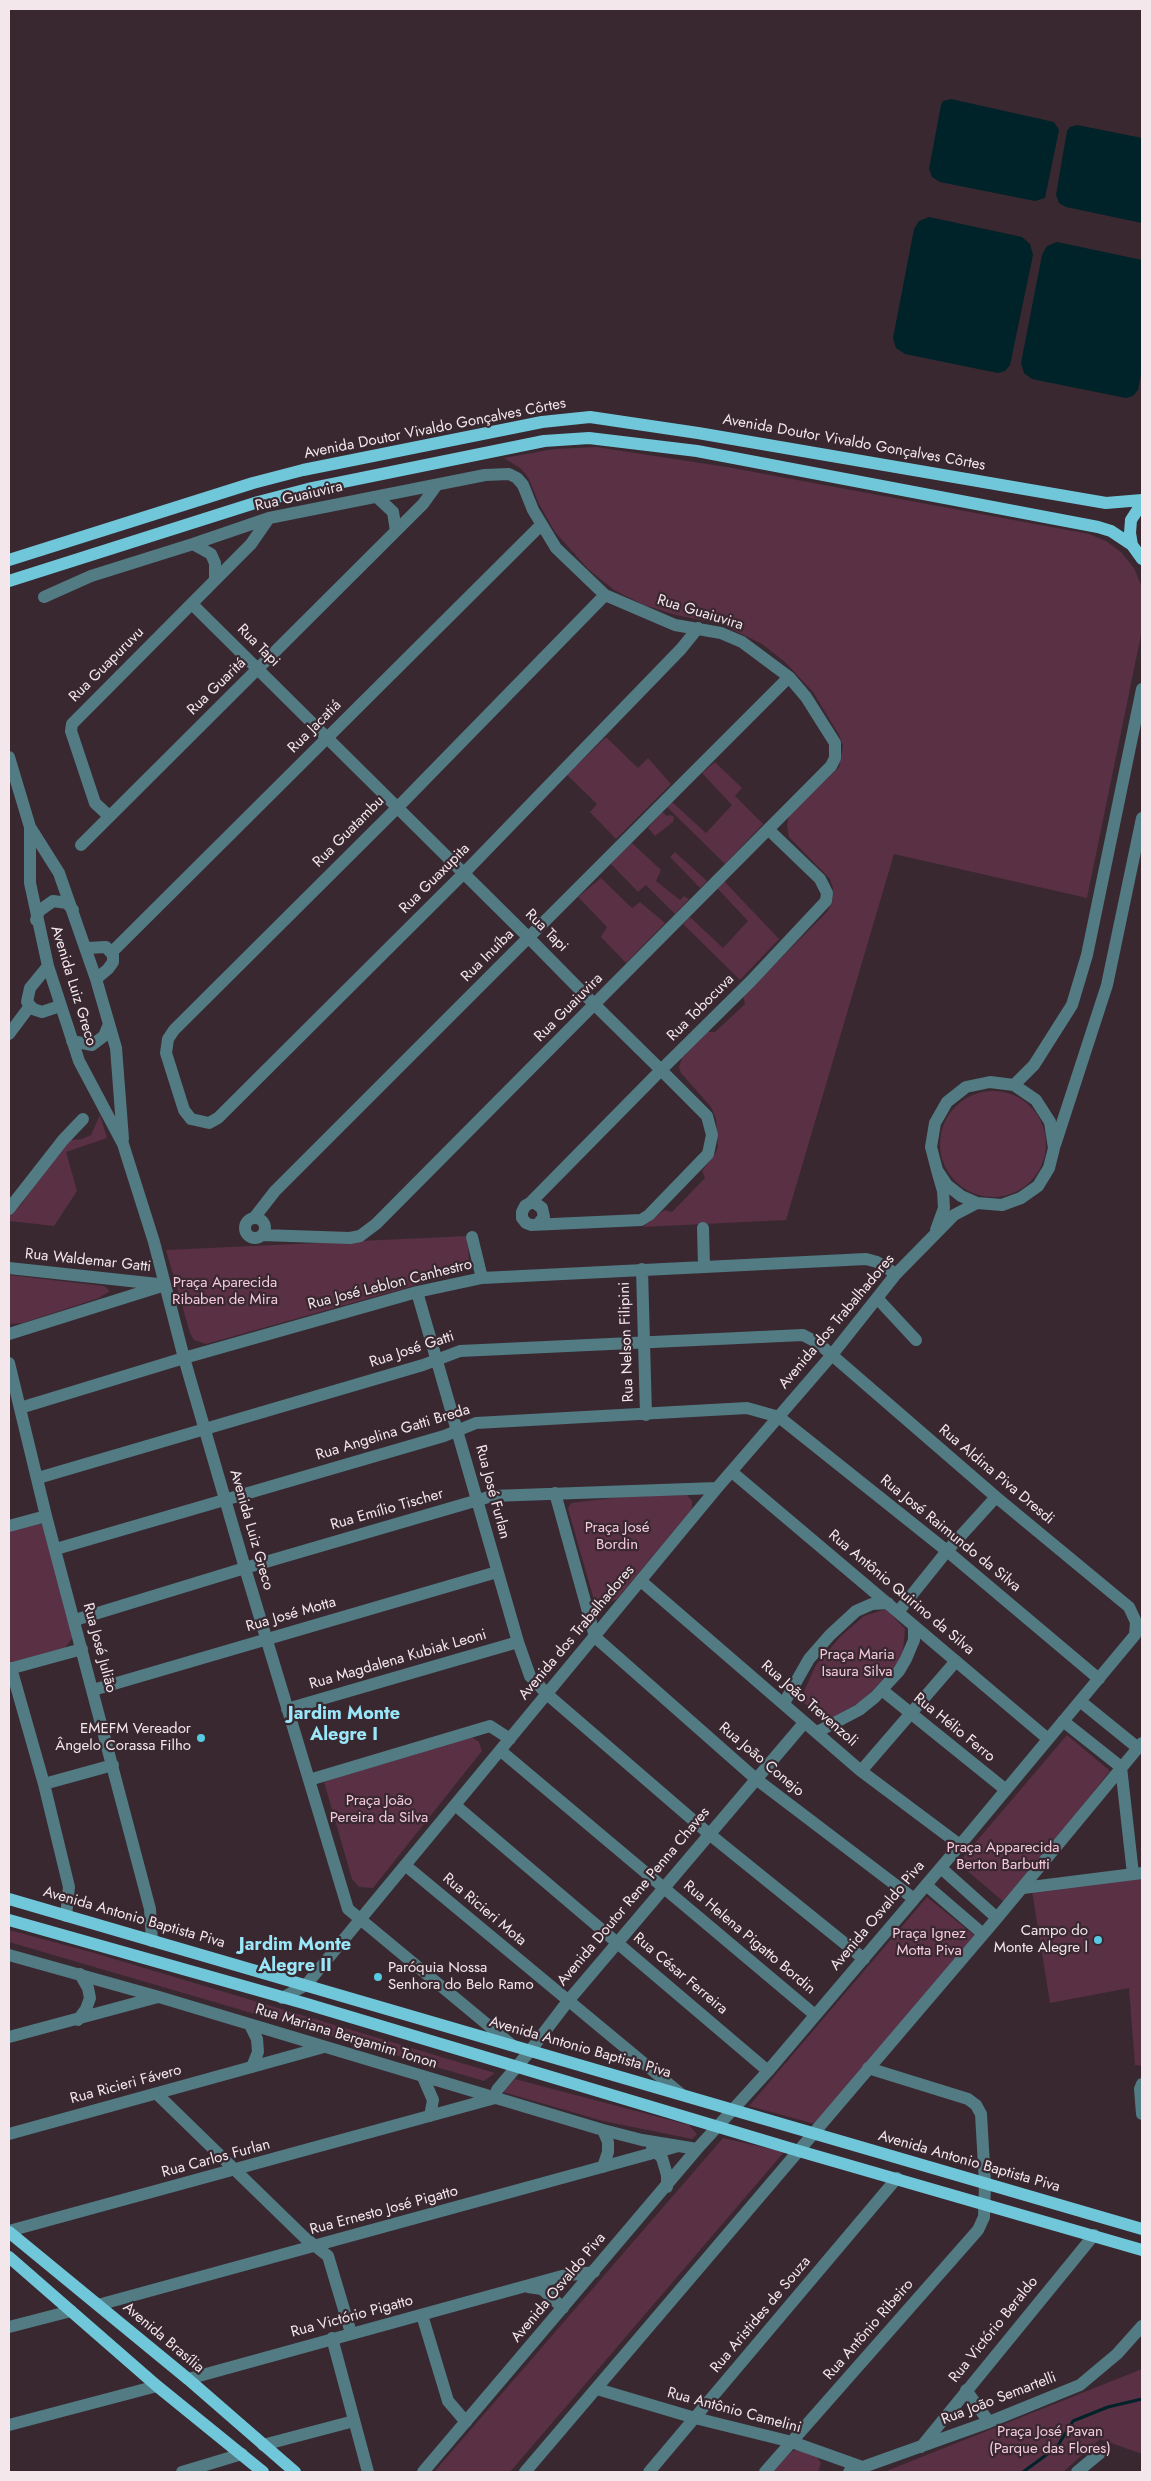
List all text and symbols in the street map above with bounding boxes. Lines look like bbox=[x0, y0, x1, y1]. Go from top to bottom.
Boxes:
street label: Avenida Doutor Vivaldo Gonçalves Côrtes bbox=[303, 395, 567, 463]
street label: Avenida Doutor Vivaldo Gonçalves Côrtes bbox=[721, 411, 987, 475]
street label: Rua Guaiuvira bbox=[253, 478, 345, 516]
street label: Rua Guaiuvira bbox=[655, 591, 745, 635]
street label: Rua Tapi bbox=[233, 621, 283, 671]
street label: Rua Guapuruvu bbox=[66, 624, 148, 706]
street label: Rua Guaritá bbox=[184, 655, 250, 719]
street label: Rua Jacatiá bbox=[285, 697, 345, 757]
street label: Rua Guatambu bbox=[310, 793, 388, 871]
street label: Rua Guaxupita bbox=[396, 840, 474, 918]
street label: Rua Tapi bbox=[521, 906, 571, 956]
street label: Avenida Luiz Greco bbox=[46, 924, 100, 1048]
street label: Rua Inuíba bbox=[458, 926, 518, 986]
street label: Rua Guaiuvira bbox=[531, 970, 607, 1046]
street label: Rua Tobocuva bbox=[664, 971, 738, 1045]
street label: Rua Waldemar Gatti bbox=[24, 1245, 152, 1277]
street label: Avenida dos Trabalhadores bbox=[775, 1251, 899, 1393]
street label: Rua José Leblon Canhestro bbox=[306, 1256, 474, 1314]
park label: Praça Aparecida Ribaben de Mira bbox=[172, 1274, 278, 1309]
street label: Rua Nelson Filipini bbox=[616, 1282, 638, 1402]
street label: Rua José Gatti bbox=[367, 1328, 457, 1372]
street label: Rua Angelina Gatti Breda bbox=[314, 1401, 472, 1465]
street label: Rua Aldina Piva Dresdi bbox=[935, 1421, 1057, 1529]
street label: Rua José Furlan bbox=[471, 1443, 513, 1541]
street label: Avenida Luiz Greco bbox=[225, 1468, 277, 1592]
street label: Rua José Raimundo da Silva bbox=[876, 1472, 1024, 1596]
street label: Rua Emílio Tischer bbox=[328, 1485, 446, 1535]
park label: Praça José Bordin bbox=[585, 1519, 649, 1554]
street label: Rua Antônio Quirino da Silva bbox=[824, 1527, 978, 1659]
street label: Avenida dos Trabalhadores bbox=[515, 1562, 639, 1704]
street label: Rua José Motta bbox=[244, 1594, 338, 1636]
street label: Rua José Julião bbox=[78, 1601, 120, 1695]
street label: Rua Magdalena Kubiak Leoni bbox=[307, 1626, 489, 1694]
park label: Praça Maria Isaura Silva bbox=[820, 1646, 894, 1681]
street label: Rua João Trevenzoli bbox=[757, 1657, 861, 1751]
street label: Rua Hélio Ferro bbox=[910, 1690, 998, 1766]
district label: Jardim Monte Alegre I bbox=[288, 1704, 400, 1746]
street label: Rua João Conejo bbox=[715, 1719, 807, 1801]
place label: EMEFM Vereador Ângelo Corassa Filho bbox=[55, 1720, 191, 1755]
marker: EMEFM Vereador Ângelo Corassa Filho bbox=[195, 1732, 207, 1744]
park label: Praça João Pereira da Silva bbox=[330, 1792, 428, 1827]
street label: Avenida Doutor Rene Penna Chaves bbox=[554, 1804, 714, 1990]
park label: Praça Apparecida Berton Barbutti bbox=[947, 1839, 1059, 1874]
street label: Avenida Osvaldo Piva bbox=[827, 1858, 929, 1974]
street label: Rua Ricieri Mota bbox=[438, 1870, 530, 1950]
street label: Rua Helena Pigatto Bordin bbox=[679, 1877, 819, 1999]
street label: Avenida Antonio Baptista Piva bbox=[41, 1883, 227, 1953]
place label: Campo do Monte Alegre l bbox=[994, 1922, 1088, 1957]
park label: Praça Ignez Motta Piva bbox=[892, 1925, 966, 1960]
street label: Rua César Ferreira bbox=[629, 1929, 731, 2019]
marker: Campo do Monte Alegre l bbox=[1092, 1934, 1104, 1946]
district label: Jardim Monte Alegre II bbox=[239, 1935, 351, 1978]
place label: Paróquia Nossa Senhora do Belo Ramo bbox=[388, 1959, 534, 1994]
marker: Paróquia Nossa Senhora do Belo Ramo bbox=[372, 1971, 384, 1983]
street label: Rua Mariana Bergamim Tonon bbox=[253, 2001, 439, 2073]
street label: Avenida Antonio Baptista Piva bbox=[487, 2013, 673, 2083]
street label: Rua Ricieri Fávero bbox=[68, 2061, 184, 2109]
street label: Avenida Antonio Baptista Piva bbox=[876, 2127, 1062, 2197]
street label: Rua Carlos Furlan bbox=[160, 2136, 272, 2182]
street label: Rua Ernesto José Pigatto bbox=[308, 2183, 460, 2239]
street label: Avenida Osvaldo Piva bbox=[508, 2230, 610, 2346]
street label: Rua Aristides de Souza bbox=[707, 2253, 815, 2377]
street label: Rua Victório Beraldo bbox=[946, 2273, 1042, 2387]
street label: Rua Antônio Ribeiro bbox=[820, 2276, 918, 2384]
street label: Rua Victório Pigatto bbox=[289, 2292, 415, 2342]
street label: Avenida Brasília bbox=[119, 2299, 207, 2377]
street label: Rua João Semartelli bbox=[939, 2369, 1059, 2429]
street label: Rua Antônio Camelini bbox=[665, 2384, 803, 2438]
park label: Praça José Pavan (Parque das Flores) bbox=[989, 2423, 1111, 2458]

